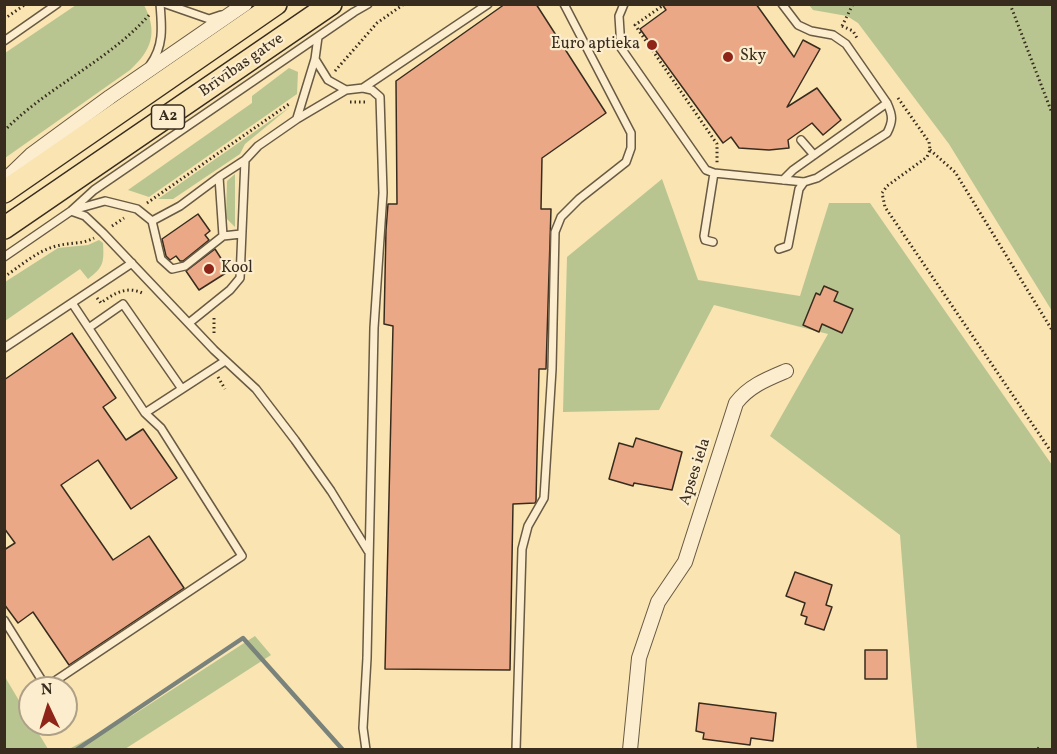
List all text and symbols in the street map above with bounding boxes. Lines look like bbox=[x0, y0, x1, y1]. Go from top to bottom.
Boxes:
street label: Brīvības gatve bbox=[196, 30, 288, 102]
place label: Euro aptieka bbox=[551, 35, 640, 55]
marker: Euro aptieka bbox=[645, 38, 659, 52]
place label: Sky bbox=[740, 47, 766, 67]
marker: Sky bbox=[721, 50, 735, 64]
road number: A2 bbox=[152, 105, 184, 129]
place label: Kool bbox=[221, 259, 253, 279]
marker: Kool bbox=[202, 262, 216, 276]
street label: Apses iela bbox=[676, 436, 716, 508]
north arrow bbox=[18, 676, 78, 736]
text: N bbox=[40, 679, 53, 701]

